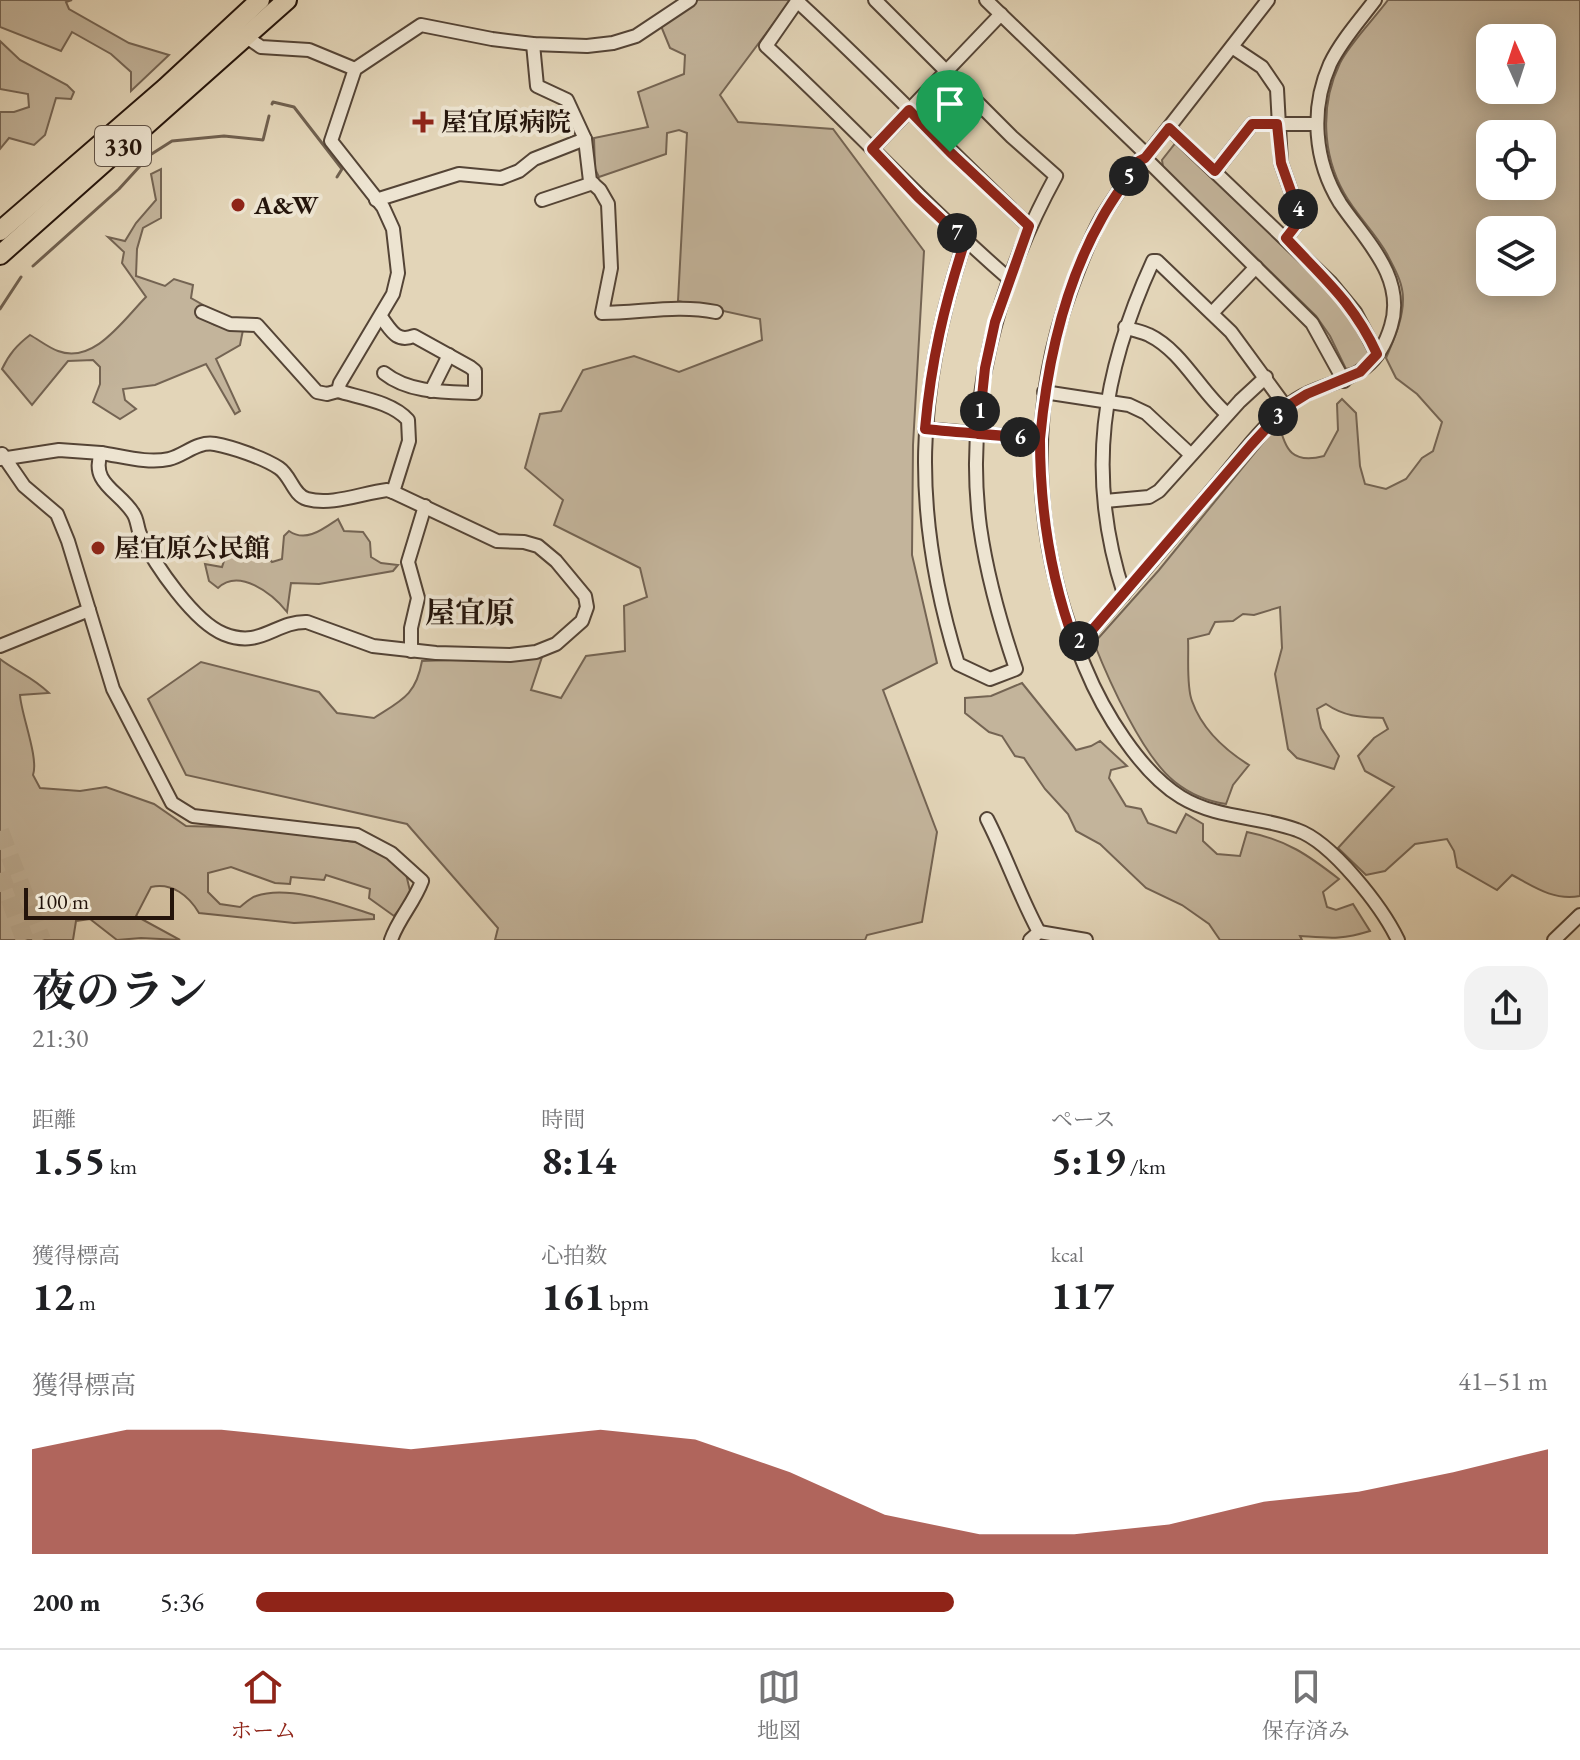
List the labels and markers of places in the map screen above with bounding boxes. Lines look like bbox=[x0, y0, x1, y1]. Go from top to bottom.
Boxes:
pin bbox=[916, 70, 984, 152]
place label: 屋宜原病院 bbox=[441, 105, 571, 139]
marker: 屋宜原病院 bbox=[412, 111, 434, 133]
pin: 5 bbox=[1109, 156, 1149, 196]
place label: A&W bbox=[253, 188, 319, 222]
pin: 4 bbox=[1278, 189, 1318, 229]
marker: A&W bbox=[229, 196, 247, 214]
pin: 7 bbox=[937, 213, 977, 253]
pin: 1 bbox=[960, 391, 1000, 431]
pin: 3 bbox=[1258, 396, 1298, 436]
pin: 6 bbox=[1000, 417, 1040, 457]
place label: 屋宜原公民館 bbox=[114, 531, 270, 565]
marker: 屋宜原公民館 bbox=[89, 539, 107, 557]
pin: 2 bbox=[1059, 621, 1099, 661]

